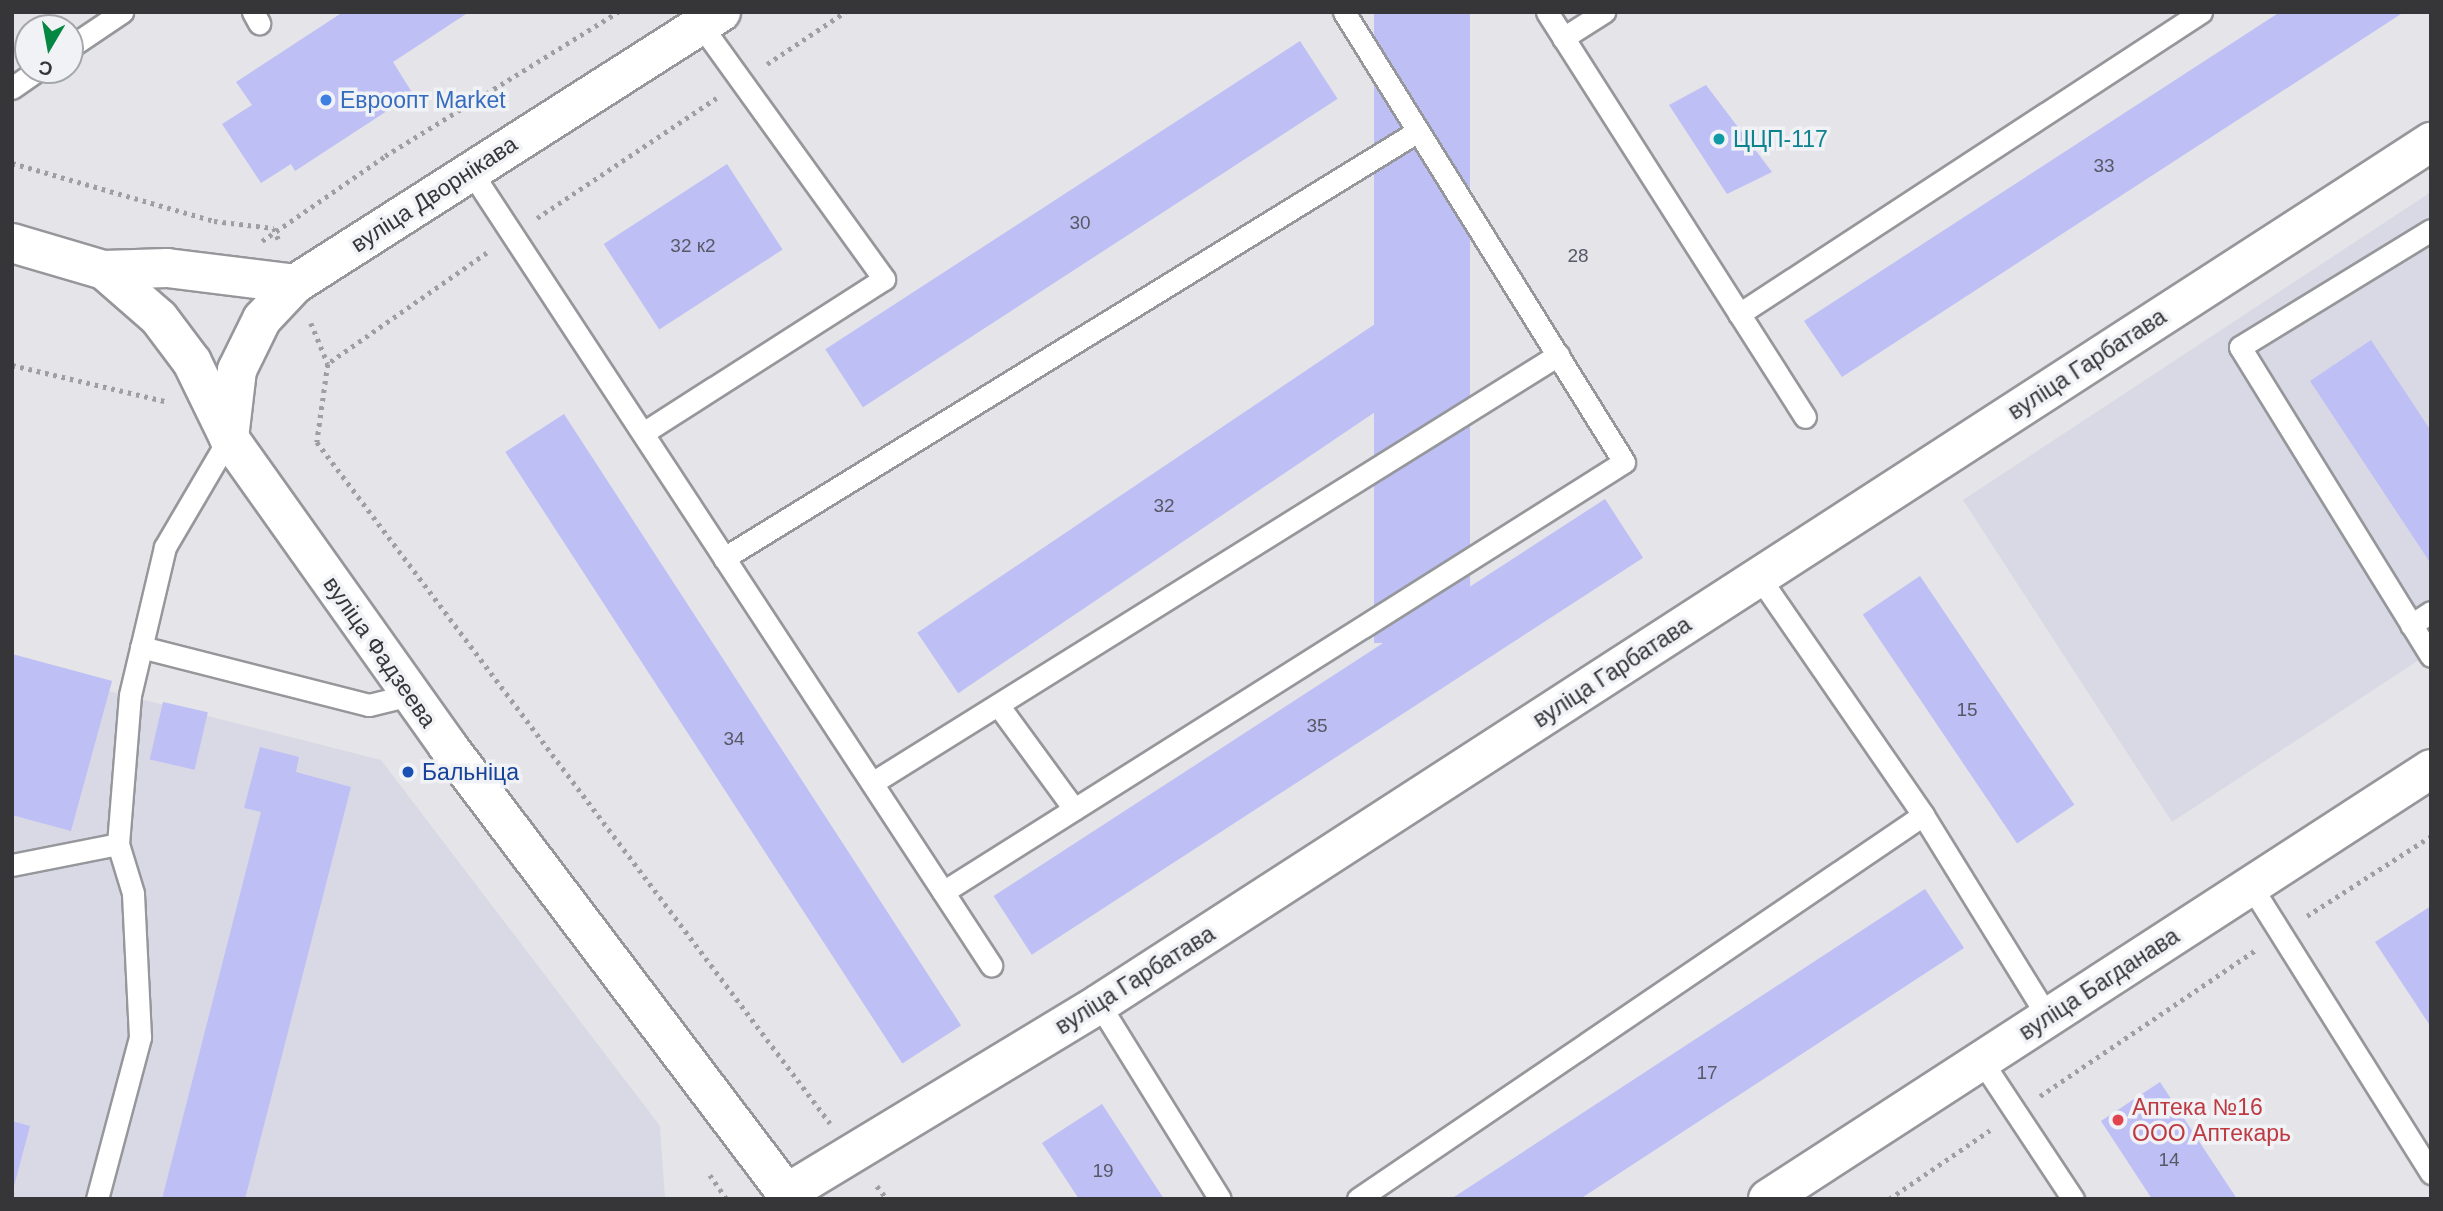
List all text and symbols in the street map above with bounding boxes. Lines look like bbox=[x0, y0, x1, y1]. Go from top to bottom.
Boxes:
north arrow bbox=[14, 14, 84, 84]
text: С bbox=[37, 57, 54, 80]
place label: Евроопт Market bbox=[340, 86, 506, 114]
marker: Евроопт Market bbox=[318, 92, 334, 108]
place label: ЦЦП-117 bbox=[1733, 125, 1828, 153]
street label: вуліца Дворнікава bbox=[346, 130, 522, 258]
marker: ЦЦП-117 bbox=[1711, 131, 1727, 147]
house number: 33 bbox=[2093, 155, 2115, 177]
house number: 30 bbox=[1069, 212, 1091, 234]
house number: 32 к2 bbox=[670, 235, 716, 257]
house number: 28 bbox=[1567, 245, 1589, 267]
street label: вуліца Гарбатава bbox=[2003, 303, 2171, 425]
house number: 32 bbox=[1153, 495, 1175, 517]
street label: вуліца Фадзеева bbox=[318, 571, 442, 733]
street label: вуліца Гарбатава bbox=[1528, 611, 1696, 733]
house number: 15 bbox=[1956, 699, 1978, 721]
house number: 35 bbox=[1306, 715, 1328, 737]
house number: 34 bbox=[723, 728, 745, 750]
place label: Бальніца bbox=[422, 758, 519, 786]
marker: Бальніца bbox=[400, 764, 416, 780]
street label: вуліца Гарбатава bbox=[1050, 920, 1220, 1040]
street label: вуліца Багданава bbox=[2014, 922, 2184, 1046]
house number: 17 bbox=[1696, 1062, 1718, 1084]
place label: Аптека №16 ООО Аптекарь bbox=[2132, 1093, 2291, 1147]
marker: Аптека №16 ООО Аптекарь bbox=[2110, 1112, 2126, 1128]
house number: 14 bbox=[2158, 1149, 2180, 1171]
house number: 19 bbox=[1092, 1160, 1114, 1182]

